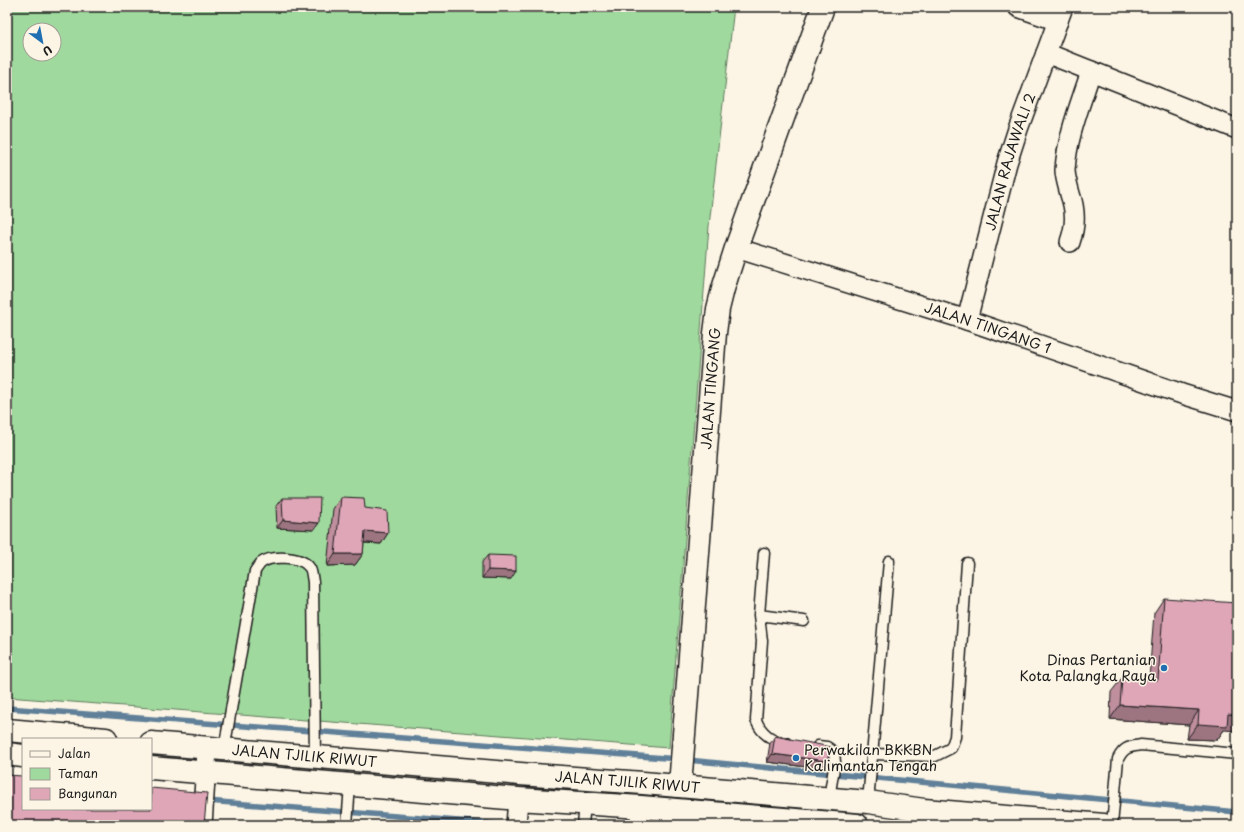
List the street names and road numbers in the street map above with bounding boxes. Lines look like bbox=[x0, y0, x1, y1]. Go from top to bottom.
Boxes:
street label: JALAN RAJAWALI 2 bbox=[979, 90, 1040, 233]
street label: JALAN TINGANG 1 bbox=[922, 296, 1054, 358]
street label: JALAN TINGANG bbox=[695, 326, 725, 450]
street label: JALAN TJILIK RIWUT bbox=[231, 739, 378, 772]
street label: JALAN TJILIK RIWUT bbox=[554, 766, 701, 798]

